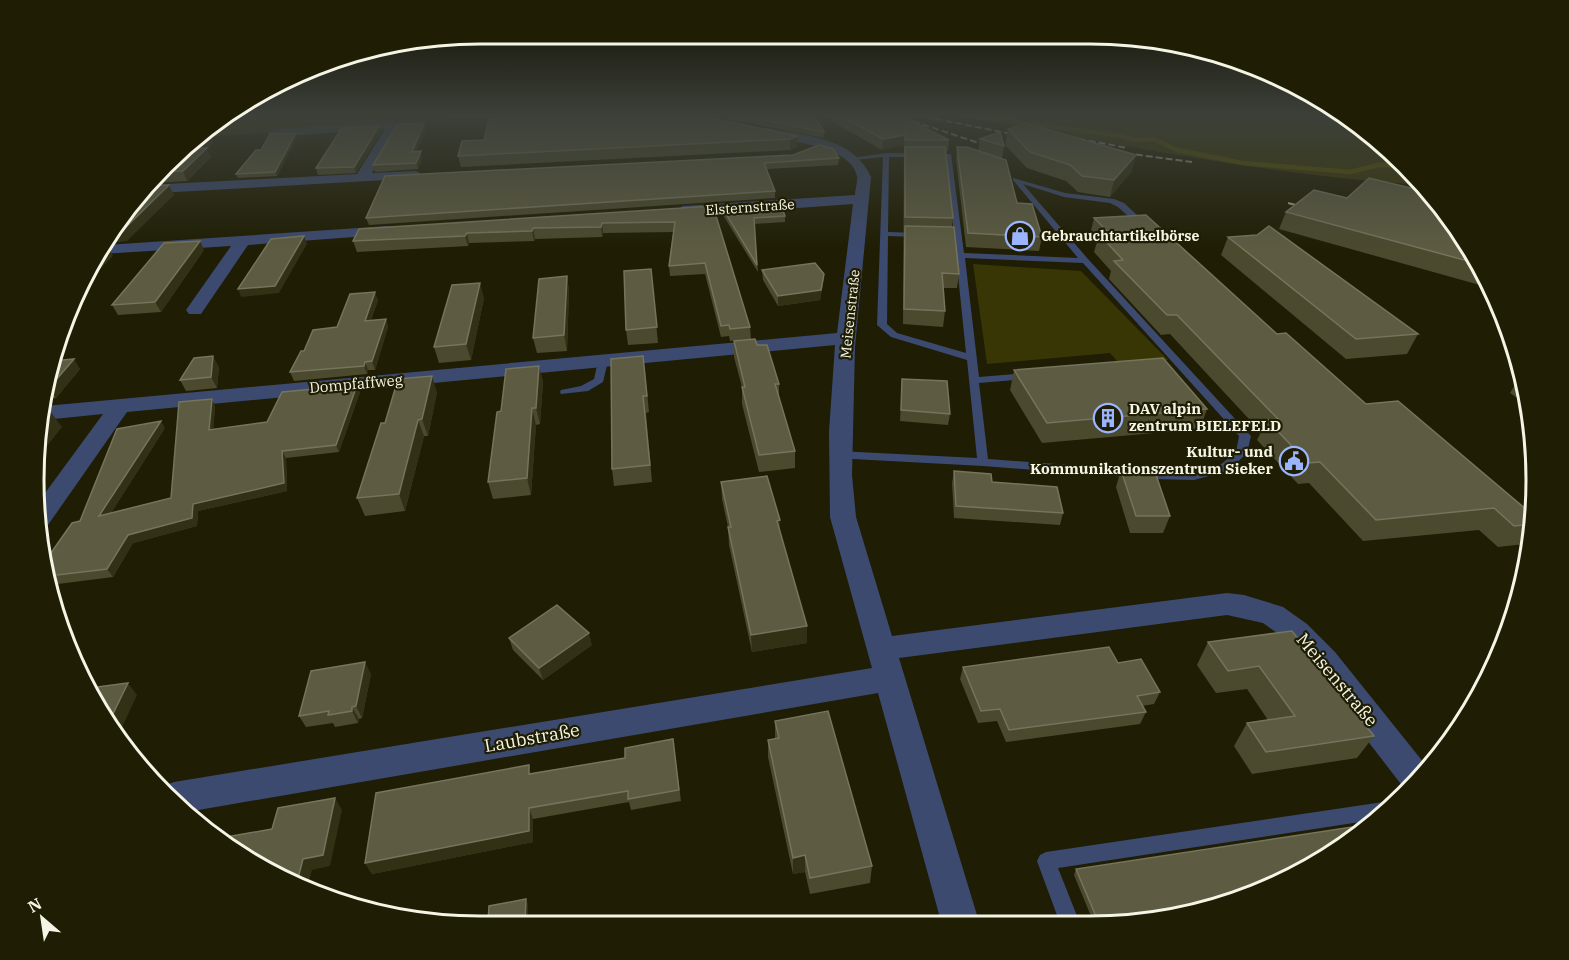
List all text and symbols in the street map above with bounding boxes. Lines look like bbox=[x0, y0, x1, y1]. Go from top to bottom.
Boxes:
street label: Elsternstraße bbox=[705, 195, 795, 219]
shop icon: Gebrauchtartikelbörse bbox=[1004, 220, 1036, 252]
place label: Gebrauchtartikelbörse bbox=[1041, 227, 1199, 245]
street label: Meisenstraße bbox=[836, 269, 864, 359]
street label: Dompfaffweg bbox=[308, 370, 404, 397]
place label: DAV alpin zentrum BIELEFELD bbox=[1129, 399, 1281, 435]
building icon: DAV alpin zentrum BIELEFELD bbox=[1092, 402, 1124, 434]
place label: Kultur- und Kommunikationszentrum Sieker bbox=[1030, 442, 1274, 478]
public building icon: Kultur- und Kommunikationszentrum Sieker bbox=[1278, 445, 1310, 477]
street label: Meisenstraße bbox=[1292, 628, 1383, 731]
street label: Laubstraße bbox=[482, 718, 581, 757]
north arrow bbox=[12, 888, 72, 948]
text: N bbox=[24, 893, 45, 917]

